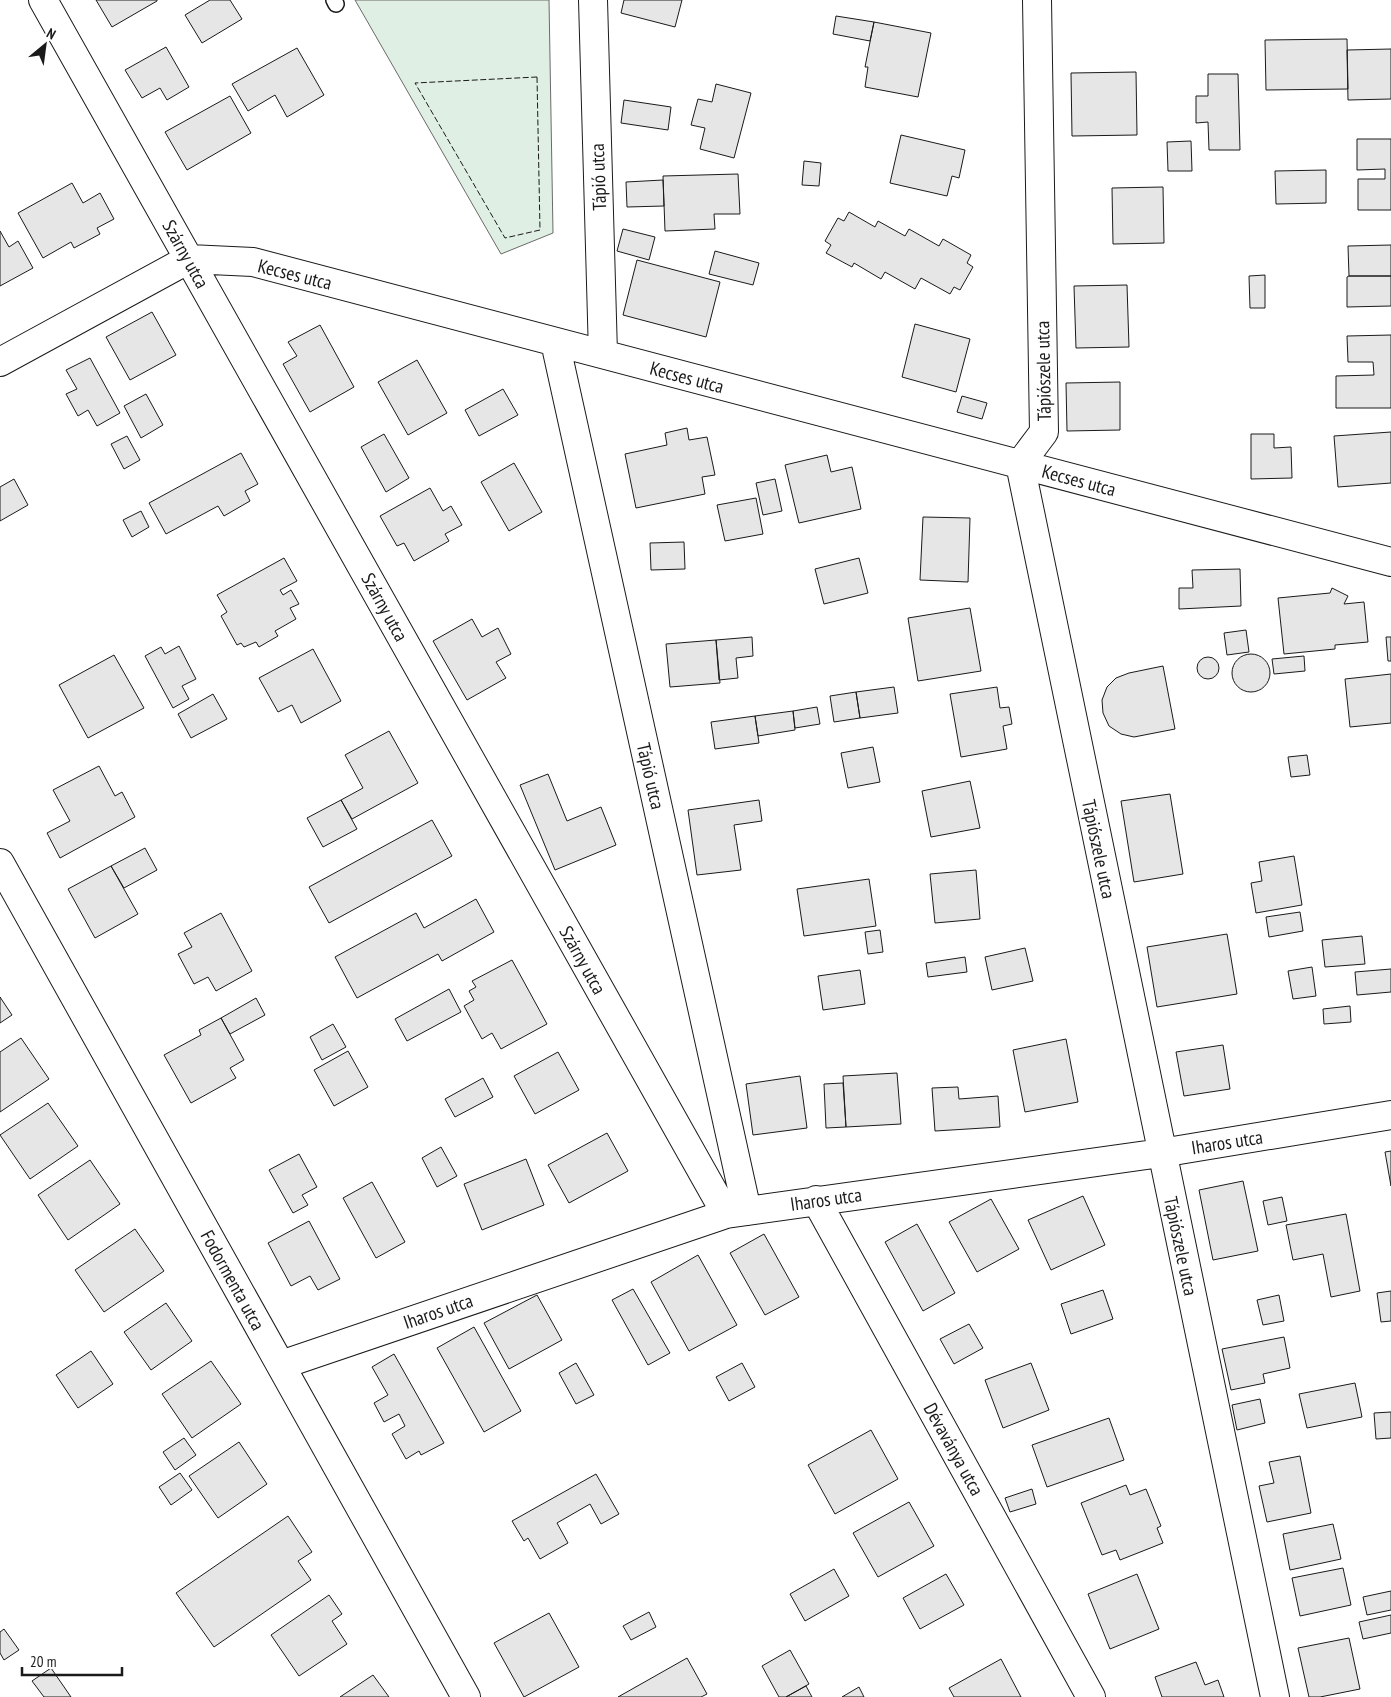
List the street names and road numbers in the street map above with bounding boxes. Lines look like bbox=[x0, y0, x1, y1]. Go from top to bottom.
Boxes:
street label: Tápió utca bbox=[585, 143, 611, 211]
street label: Szárny utca bbox=[157, 216, 215, 292]
street label: Kecses utca bbox=[255, 253, 335, 295]
street label: Tápiószele utca bbox=[1030, 321, 1056, 421]
street label: Kecses utca bbox=[647, 356, 727, 398]
street label: Kecses utca bbox=[1039, 459, 1119, 501]
street label: Szárny utca bbox=[356, 569, 414, 645]
street label: Tápió utca bbox=[632, 741, 670, 811]
street label: Tápiószele utca bbox=[1077, 797, 1121, 901]
street label: Szárny utca bbox=[554, 922, 612, 998]
street label: Iharos utca bbox=[1190, 1125, 1264, 1159]
street label: Iharos utca bbox=[789, 1182, 863, 1216]
street label: Tápiószele utca bbox=[1159, 1194, 1203, 1298]
street label: Fodormenta utca bbox=[196, 1226, 270, 1334]
street label: Iharos utca bbox=[400, 1288, 476, 1334]
street label: Dévaványa utca bbox=[919, 1398, 989, 1500]

